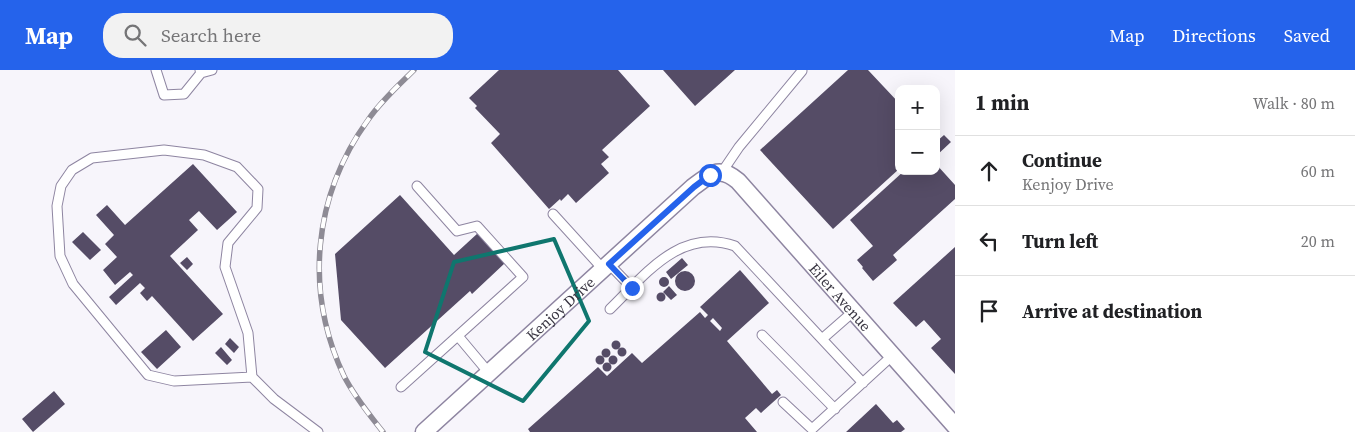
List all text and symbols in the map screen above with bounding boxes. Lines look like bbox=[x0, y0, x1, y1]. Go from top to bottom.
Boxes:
search box bbox=[103, 13, 453, 58]
text: Map bbox=[25, 19, 73, 52]
icon: search bbox=[121, 21, 149, 49]
text: Search here bbox=[161, 22, 261, 48]
text: Map bbox=[1109, 23, 1145, 48]
text: Directions bbox=[1173, 23, 1256, 48]
text: Saved bbox=[1284, 23, 1330, 48]
map controls bbox=[895, 85, 940, 175]
button: + bbox=[895, 85, 940, 130]
text: 1 min bbox=[975, 88, 1030, 117]
text: Walk · 80 m bbox=[1253, 92, 1335, 114]
button: − bbox=[895, 130, 940, 175]
text: Continue bbox=[1022, 147, 1102, 173]
icon: ahead bbox=[975, 157, 1003, 185]
text: 60 m bbox=[1301, 160, 1335, 182]
route start bbox=[699, 164, 722, 187]
text: Kenjoy Drive bbox=[1022, 173, 1114, 195]
icon: left bbox=[975, 227, 1003, 255]
text: Turn left bbox=[1022, 228, 1098, 254]
text: 20 m bbox=[1301, 230, 1335, 252]
street label: Eiler Avenue bbox=[805, 258, 877, 336]
street label: Kenjoy Drive bbox=[521, 271, 599, 345]
route end bbox=[621, 277, 644, 300]
icon: arrive bbox=[975, 297, 1003, 325]
text: Arrive at destination bbox=[1022, 298, 1202, 324]

